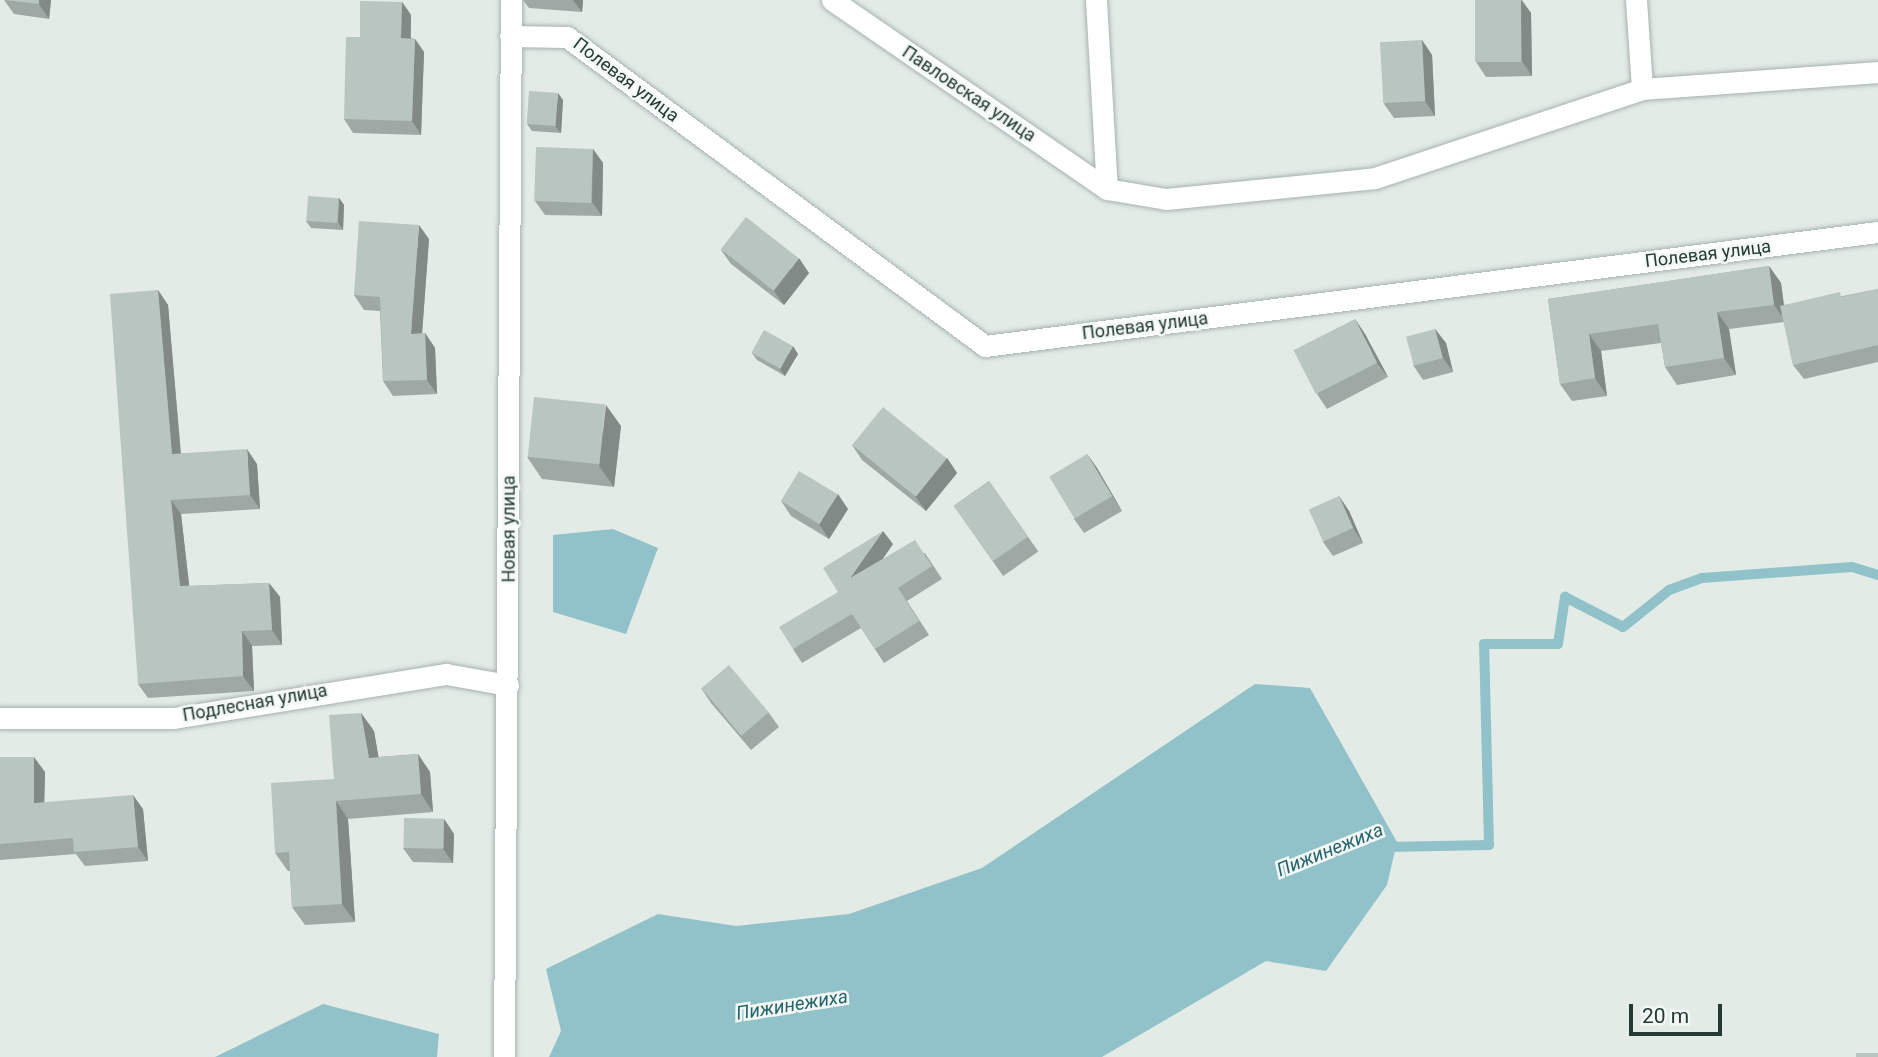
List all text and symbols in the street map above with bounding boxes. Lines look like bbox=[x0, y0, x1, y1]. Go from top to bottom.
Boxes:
street label: Полевая улица bbox=[569, 33, 683, 127]
street label: Павловская улица bbox=[898, 41, 1040, 147]
street label: Полевая улица bbox=[1644, 236, 1772, 272]
street label: Полевая улица bbox=[1081, 308, 1209, 344]
street label: Новая улица bbox=[498, 476, 520, 582]
street label: Подлесная улица bbox=[181, 680, 329, 726]
water label: Пижинежиха bbox=[1273, 818, 1387, 882]
water label: Пижинежиха bbox=[734, 985, 850, 1025]
scale bar bbox=[1633, 990, 1726, 1034]
text: 20 m bbox=[1642, 1004, 1689, 1028]

